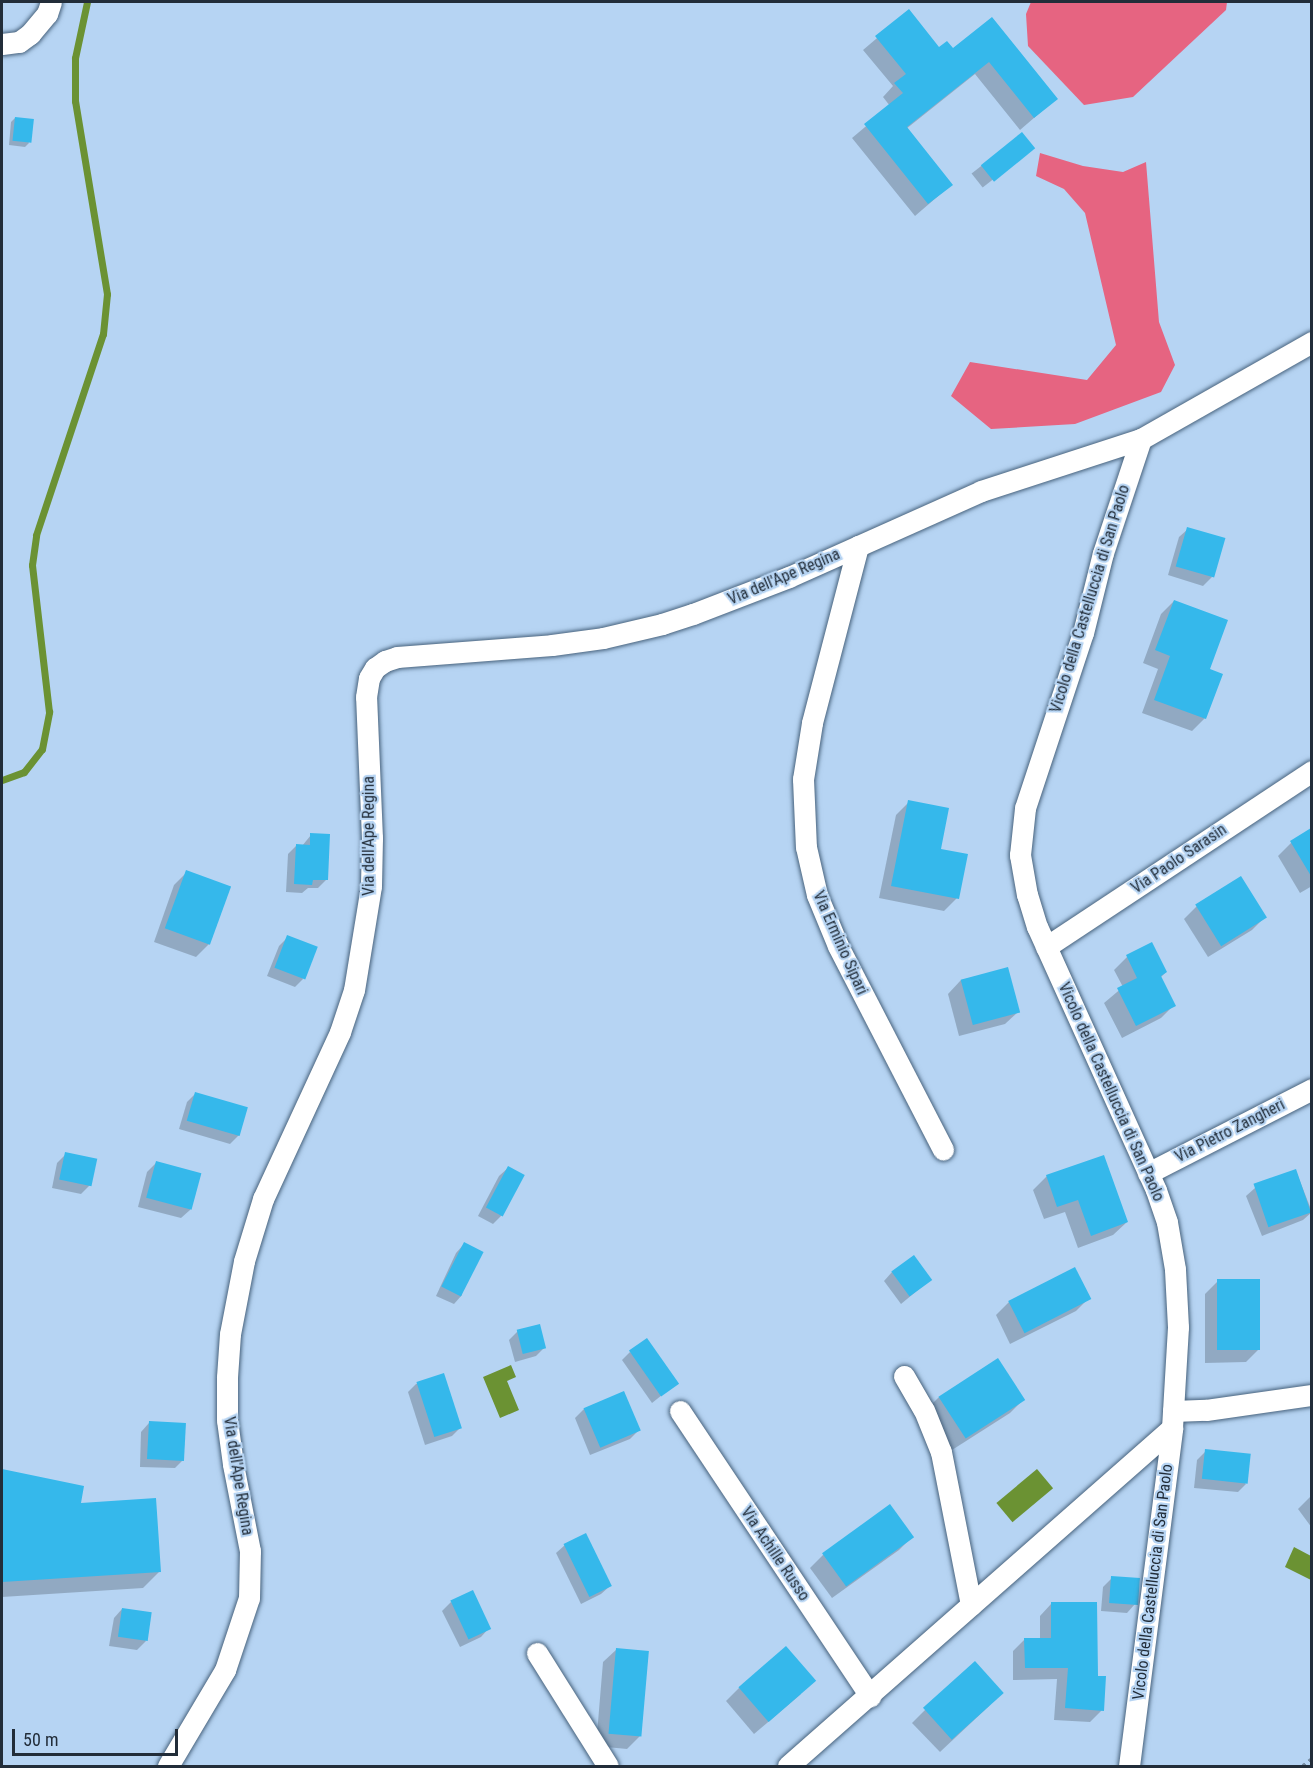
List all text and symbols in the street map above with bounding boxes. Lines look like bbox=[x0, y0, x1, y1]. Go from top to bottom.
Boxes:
street label: Vicolo della Castelluccia di San Paolo bbox=[1046, 483, 1134, 715]
street label: Via dell'Ape Regina bbox=[725, 545, 843, 609]
street label: Via dell'Ape Regina bbox=[359, 776, 379, 896]
street label: Via Paolo Sarasin bbox=[1128, 820, 1230, 898]
street label: Via Erminio Sipari bbox=[809, 888, 871, 998]
street label: Vicolo della Castelluccia di San Paolo bbox=[1054, 980, 1168, 1204]
street label: Via Pietro Zangheri bbox=[1172, 1095, 1288, 1167]
street label: Via dell'Ape Regina bbox=[219, 1415, 257, 1537]
street label: Vicolo della Castelluccia di San Paolo bbox=[1129, 1463, 1177, 1701]
street label: Via Achille Russo bbox=[736, 1503, 814, 1605]
scale bar bbox=[15, 1717, 182, 1755]
text: 50 m bbox=[23, 1729, 58, 1750]

